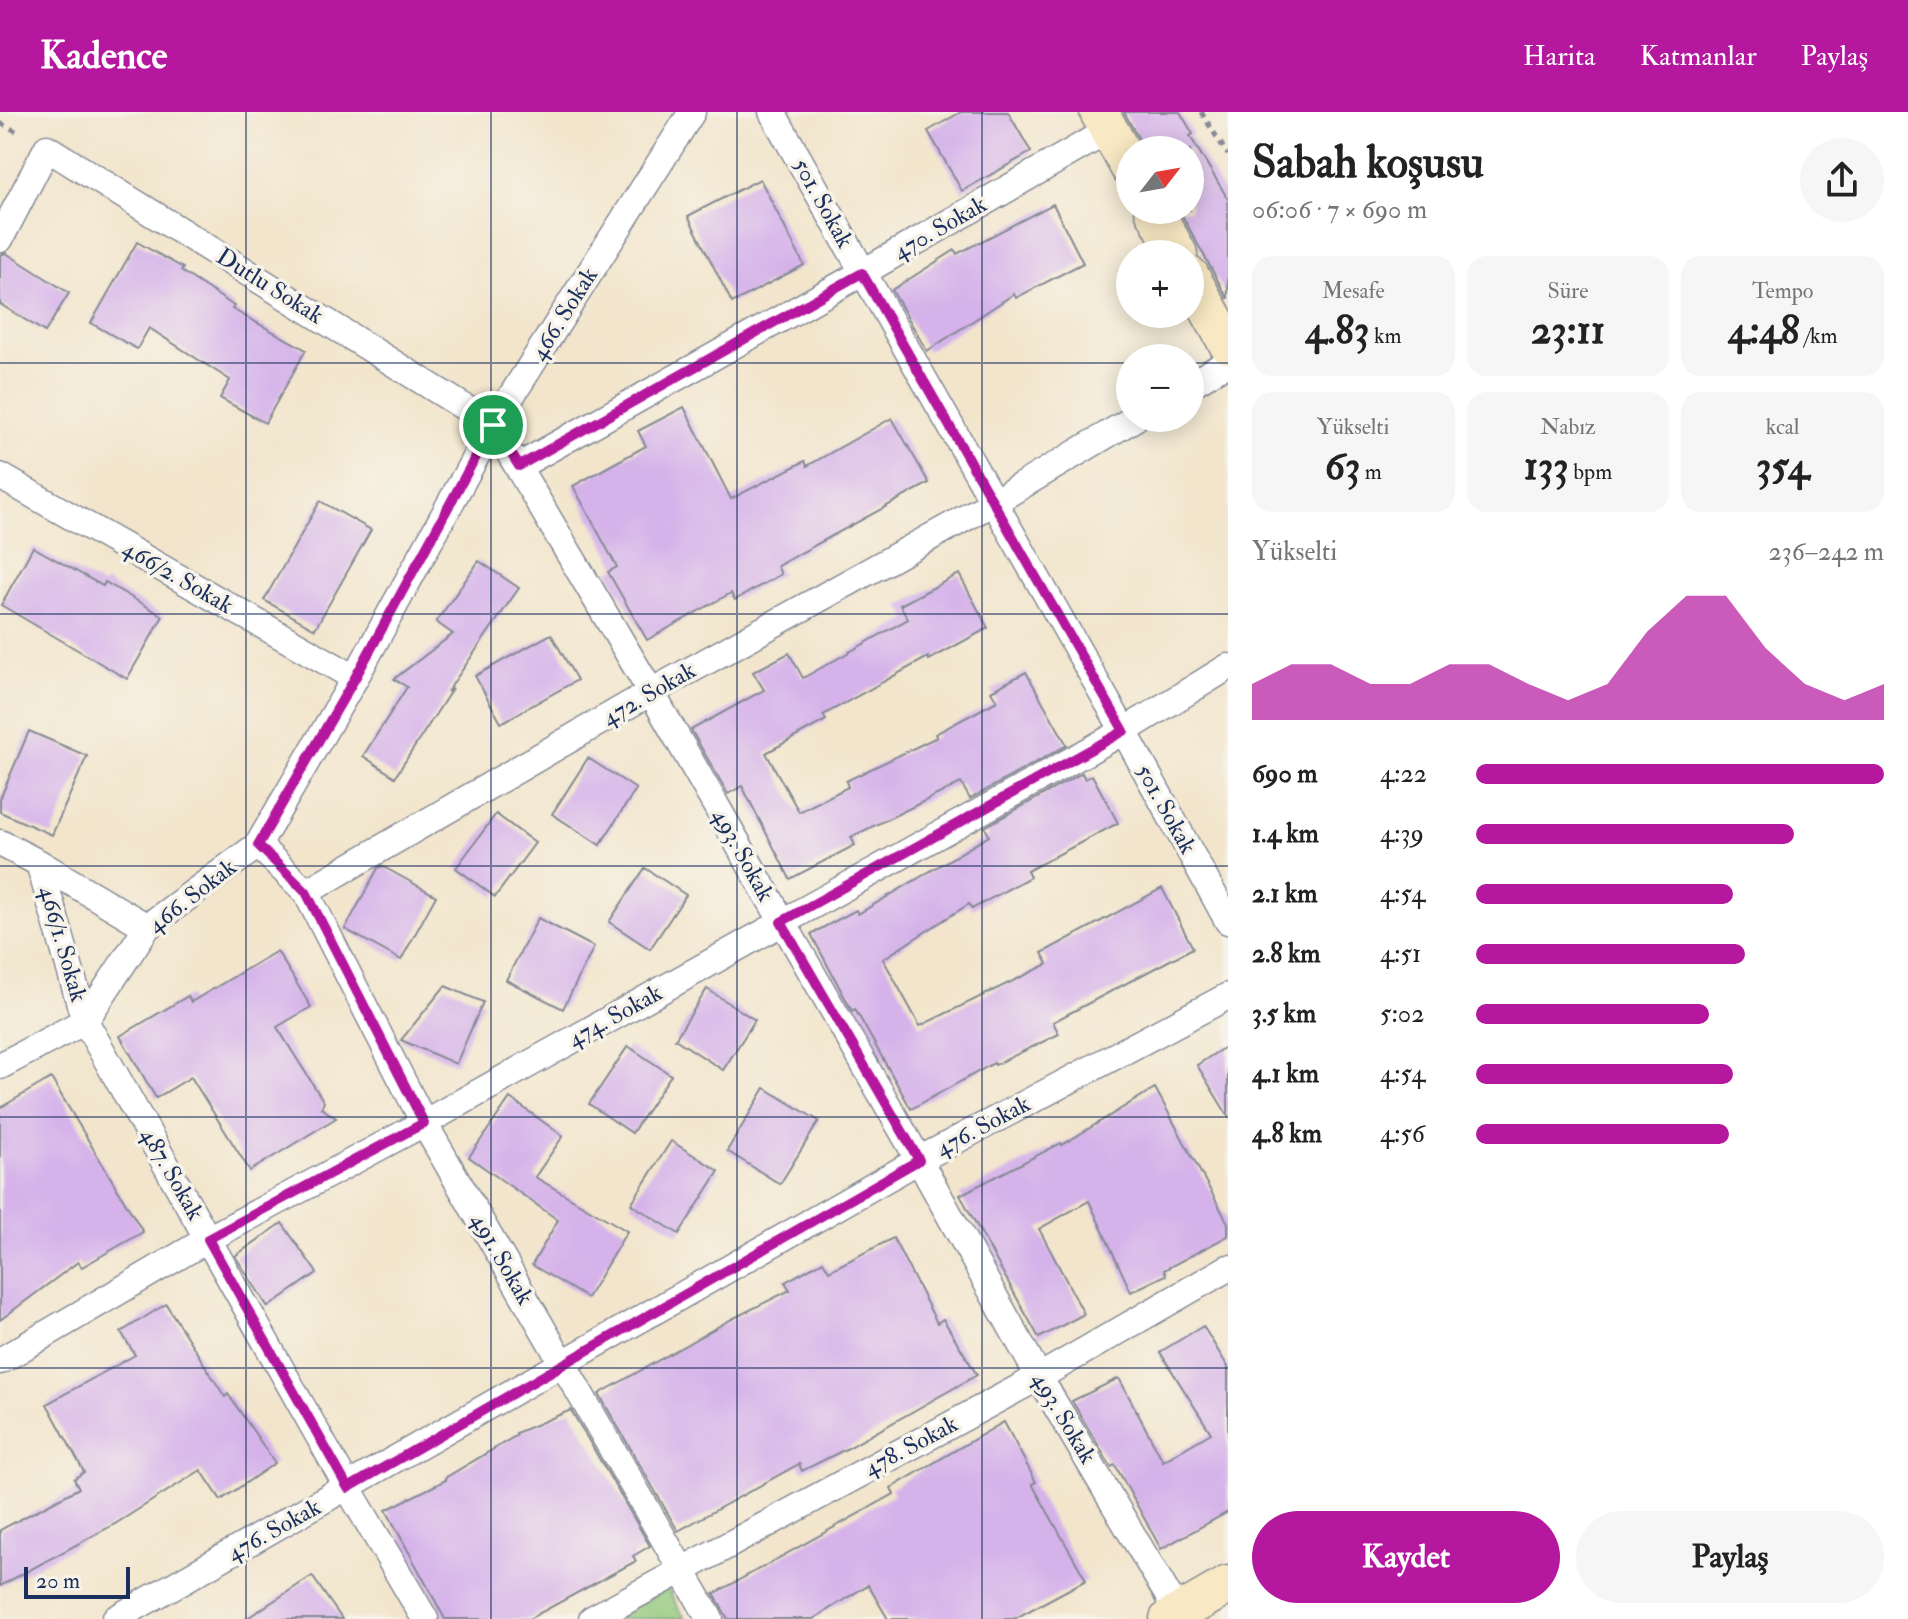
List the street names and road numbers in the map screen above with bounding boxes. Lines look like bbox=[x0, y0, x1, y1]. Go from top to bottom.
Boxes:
street label: 501. Sokak bbox=[786, 153, 861, 254]
street label: 470. Sokak bbox=[888, 189, 993, 267]
street label: Dutlu Sokak bbox=[211, 241, 330, 331]
street label: 466. Sokak bbox=[523, 261, 605, 366]
street label: 466/2. Sokak bbox=[117, 533, 239, 621]
street label: 472. Sokak bbox=[597, 655, 702, 733]
street label: 501. Sokak bbox=[1129, 759, 1204, 860]
street label: 493. Sokak bbox=[705, 803, 781, 907]
street label: 466. Sokak bbox=[141, 851, 243, 940]
street label: 466/1. Sokak bbox=[32, 882, 94, 1006]
street label: 474. Sokak bbox=[562, 977, 668, 1055]
street label: 476. Sokak bbox=[930, 1088, 1036, 1164]
street label: 487. Sokak bbox=[133, 1122, 211, 1226]
street label: 491. Sokak bbox=[463, 1208, 541, 1311]
street label: 493. Sokak bbox=[1025, 1366, 1104, 1470]
street label: 478. Sokak bbox=[859, 1408, 964, 1484]
street label: 476. Sokak bbox=[222, 1491, 327, 1568]

